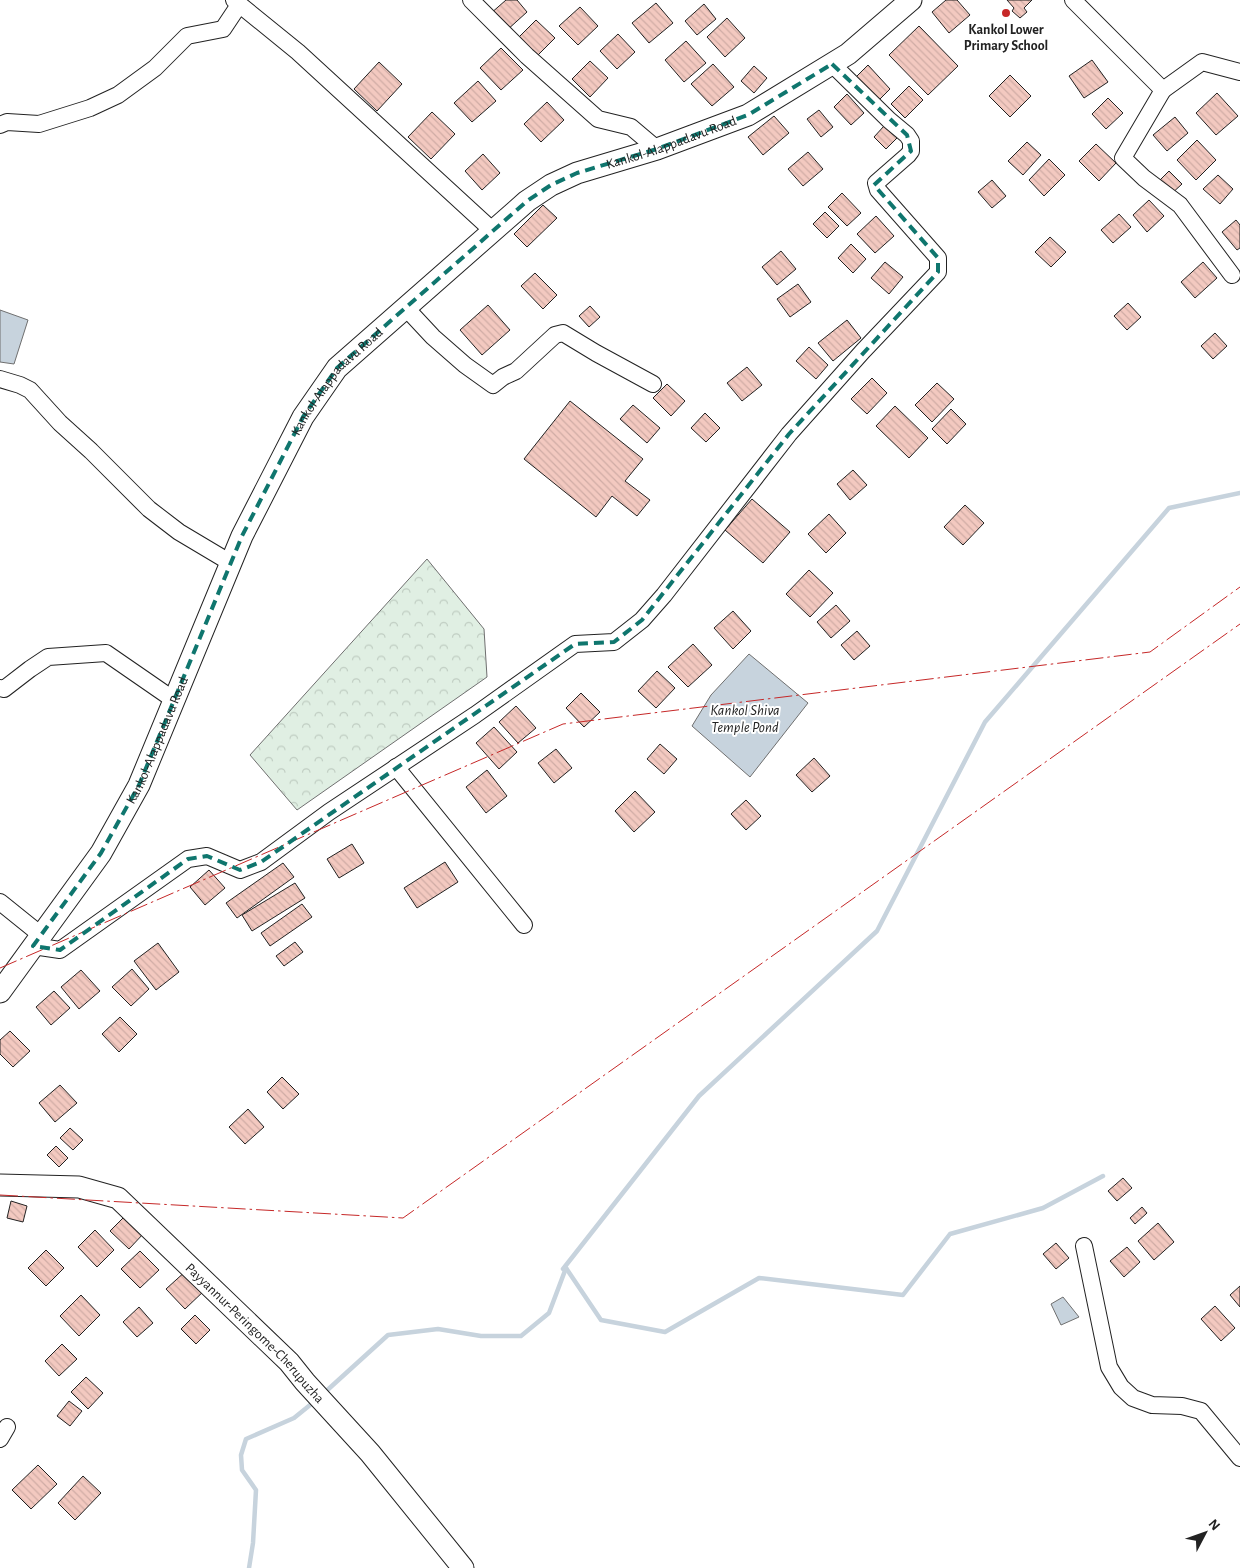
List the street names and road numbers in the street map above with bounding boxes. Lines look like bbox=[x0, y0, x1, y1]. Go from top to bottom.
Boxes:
street label: Kankol-Alappadavu Road bbox=[605, 114, 738, 172]
street label: Kankol-Alappadavu Road bbox=[289, 325, 386, 438]
street label: Kankol-Alappadavu Road bbox=[124, 675, 191, 806]
street label: Payyannur-Peringome-Cherupuzha bbox=[182, 1261, 327, 1407]

